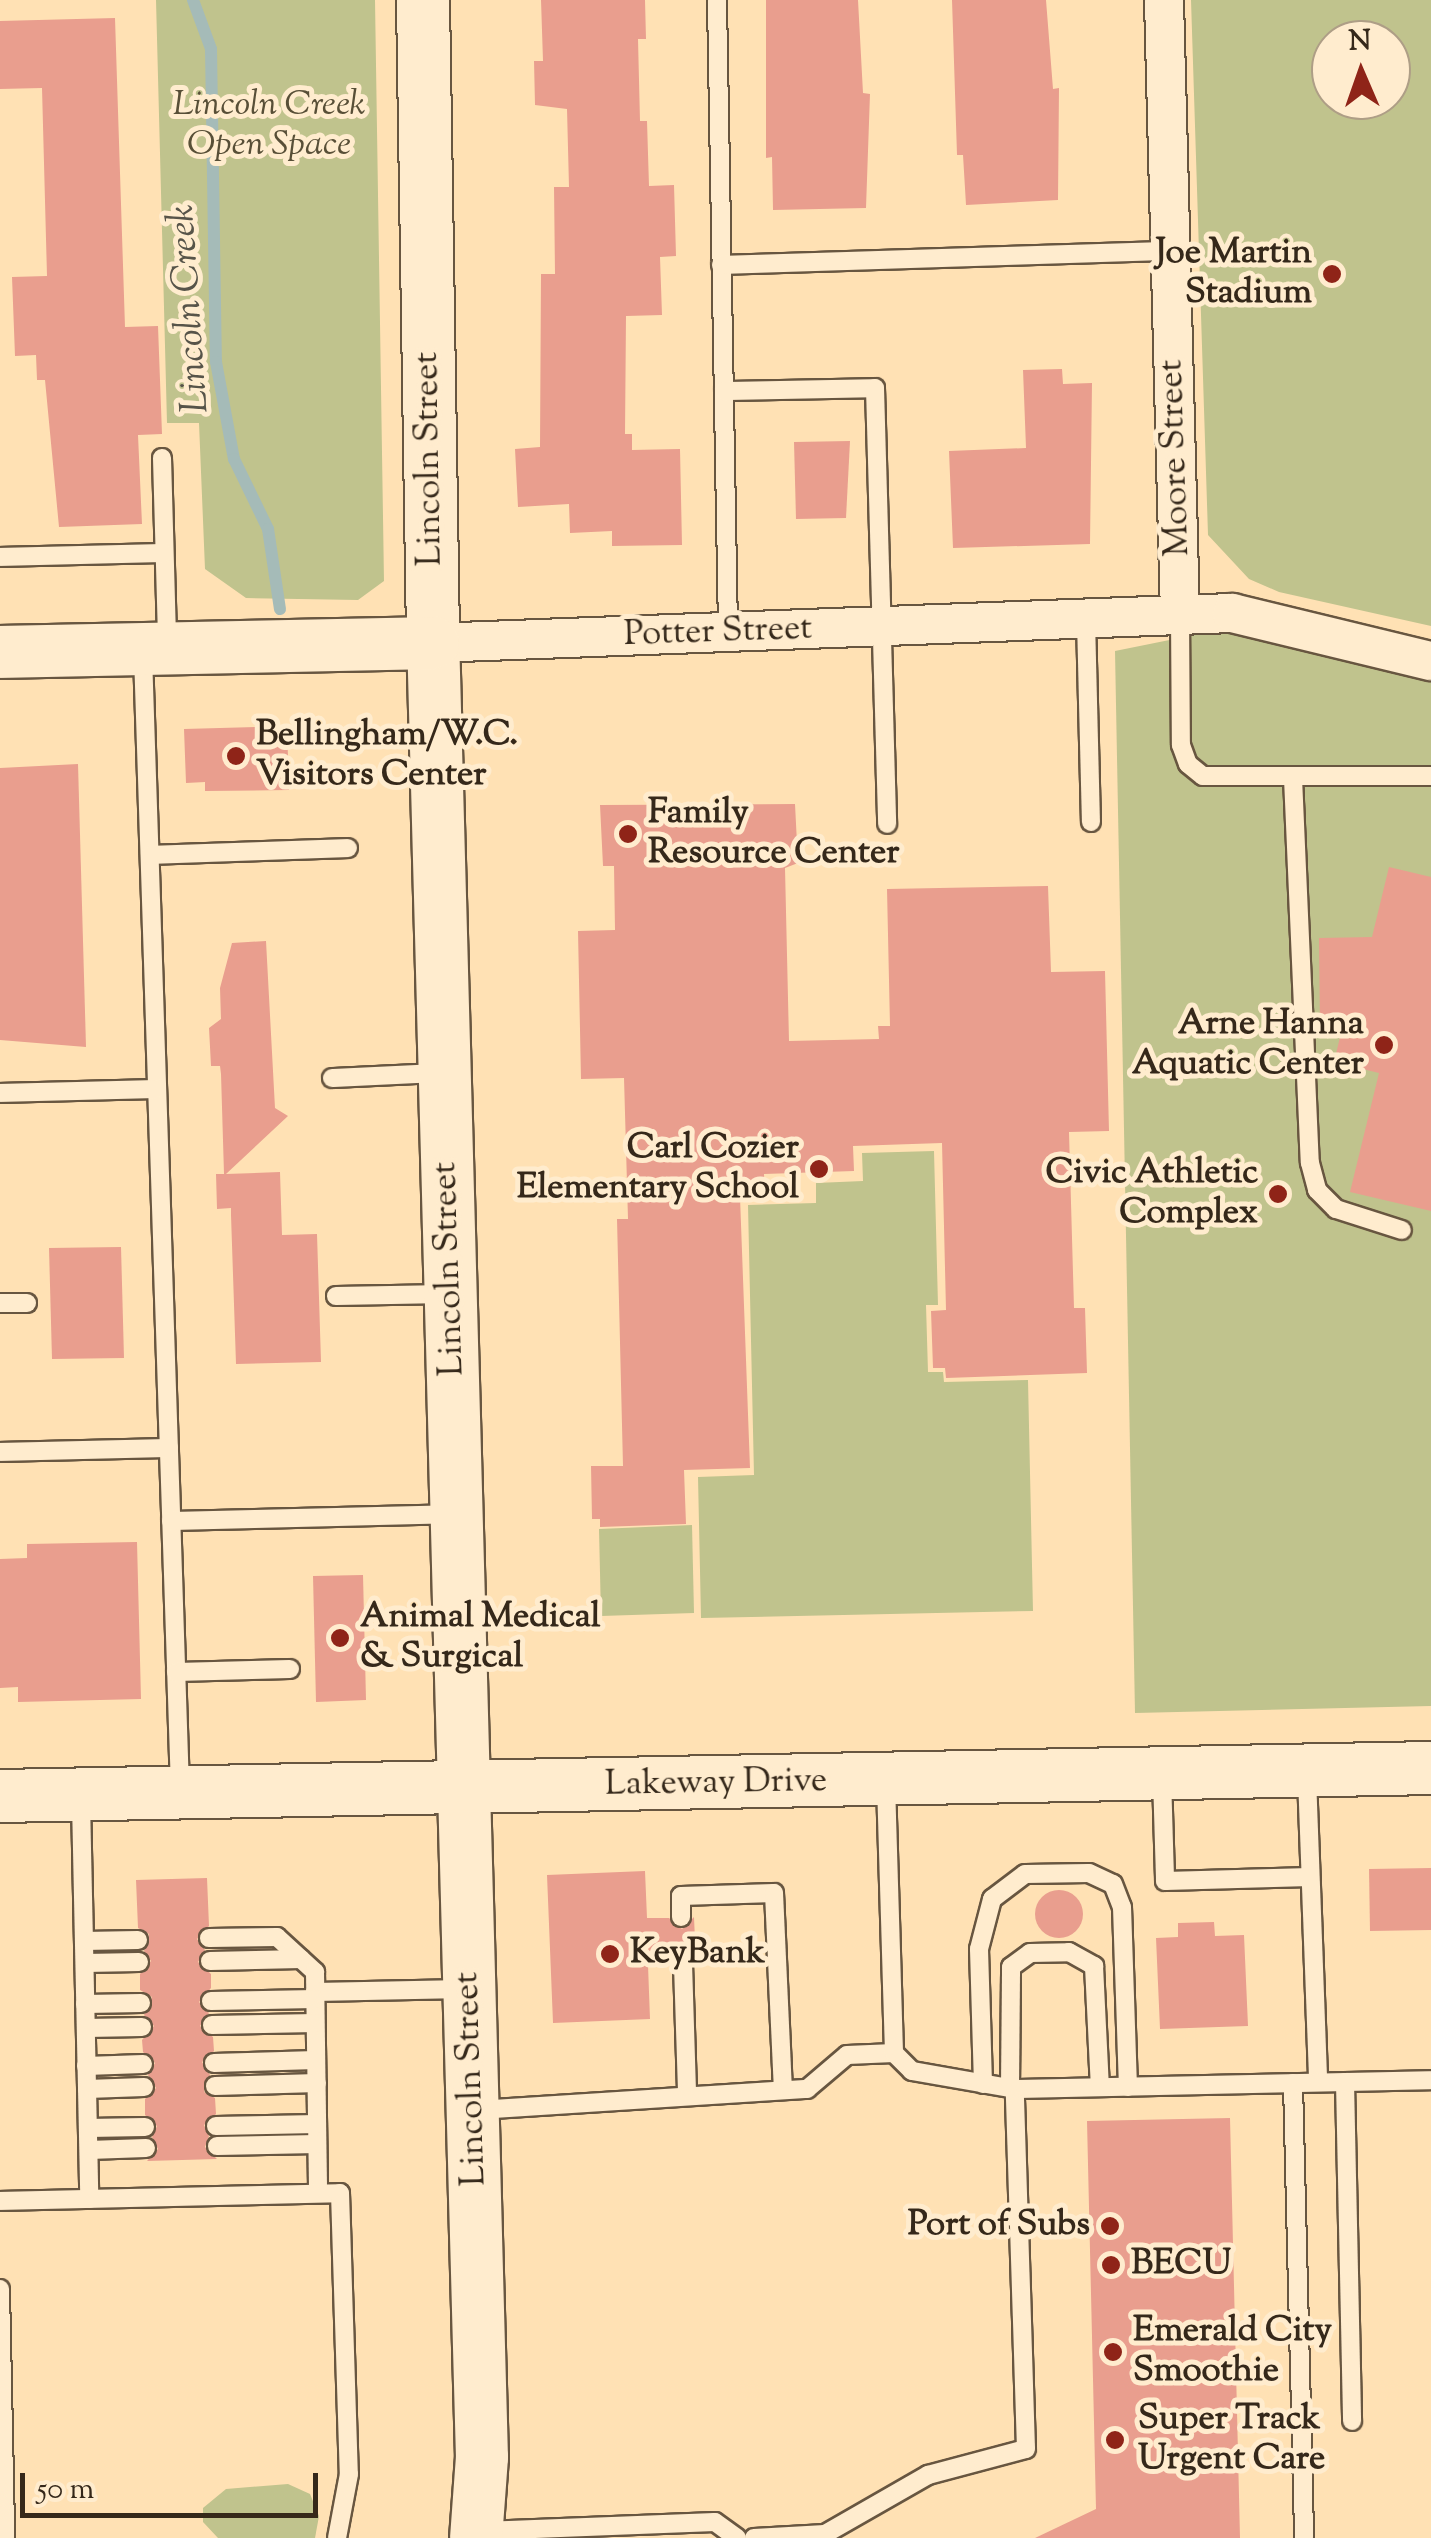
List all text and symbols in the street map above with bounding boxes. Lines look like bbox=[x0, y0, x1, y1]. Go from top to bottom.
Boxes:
north arrow bbox=[1311, 20, 1411, 120]
text: N bbox=[1348, 22, 1372, 62]
park label: Lincoln Creek Open Space bbox=[173, 85, 365, 167]
water label: Lincoln Creek bbox=[161, 203, 221, 415]
place label: Joe Martin Stadium bbox=[1155, 233, 1312, 315]
marker: Joe Martin Stadium bbox=[1321, 263, 1343, 285]
street label: Lincoln Street bbox=[407, 351, 453, 567]
street label: Moore Street bbox=[1152, 359, 1200, 557]
street label: Potter Street bbox=[623, 609, 813, 657]
place label: Bellingham/W.C. Visitors Center bbox=[256, 715, 518, 797]
marker: Bellingham/W.C. Visitors Center bbox=[225, 745, 247, 767]
place label: Family Resource Center bbox=[648, 793, 899, 875]
marker: Family Resource Center bbox=[617, 823, 639, 845]
place label: Arne Hanna Aquatic Center bbox=[1132, 1004, 1364, 1086]
marker: Arne Hanna Aquatic Center bbox=[1373, 1034, 1395, 1056]
place label: Carl Cozier Elementary School bbox=[517, 1128, 799, 1210]
place label: Civic Athletic Complex bbox=[1045, 1153, 1258, 1235]
marker: Carl Cozier Elementary School bbox=[808, 1158, 830, 1180]
street label: Lincoln Street bbox=[425, 1161, 475, 1377]
marker: Civic Athletic Complex bbox=[1267, 1183, 1289, 1205]
place label: Animal Medical & Surgical bbox=[360, 1597, 601, 1679]
marker: Animal Medical & Surgical bbox=[329, 1627, 351, 1649]
street label: Lakeway Drive bbox=[604, 1761, 828, 1807]
place label: KeyBank bbox=[630, 1933, 765, 1975]
marker: KeyBank bbox=[599, 1943, 621, 1965]
street label: Lincoln Street bbox=[447, 1971, 497, 2187]
place label: Port of Subs bbox=[908, 2205, 1090, 2247]
marker: Port of Subs bbox=[1099, 2215, 1121, 2237]
place label: BECU bbox=[1131, 2244, 1231, 2286]
marker: BECU bbox=[1100, 2254, 1122, 2276]
place label: Emerald City Smoothie bbox=[1133, 2311, 1332, 2393]
marker: Emerald City Smoothie bbox=[1102, 2341, 1124, 2363]
place label: Super Track Urgent Care bbox=[1138, 2399, 1325, 2481]
marker: Super Track Urgent Care bbox=[1102, 2427, 1128, 2453]
scale bar bbox=[25, 2453, 322, 2515]
text: 50 m bbox=[37, 2469, 94, 2512]

